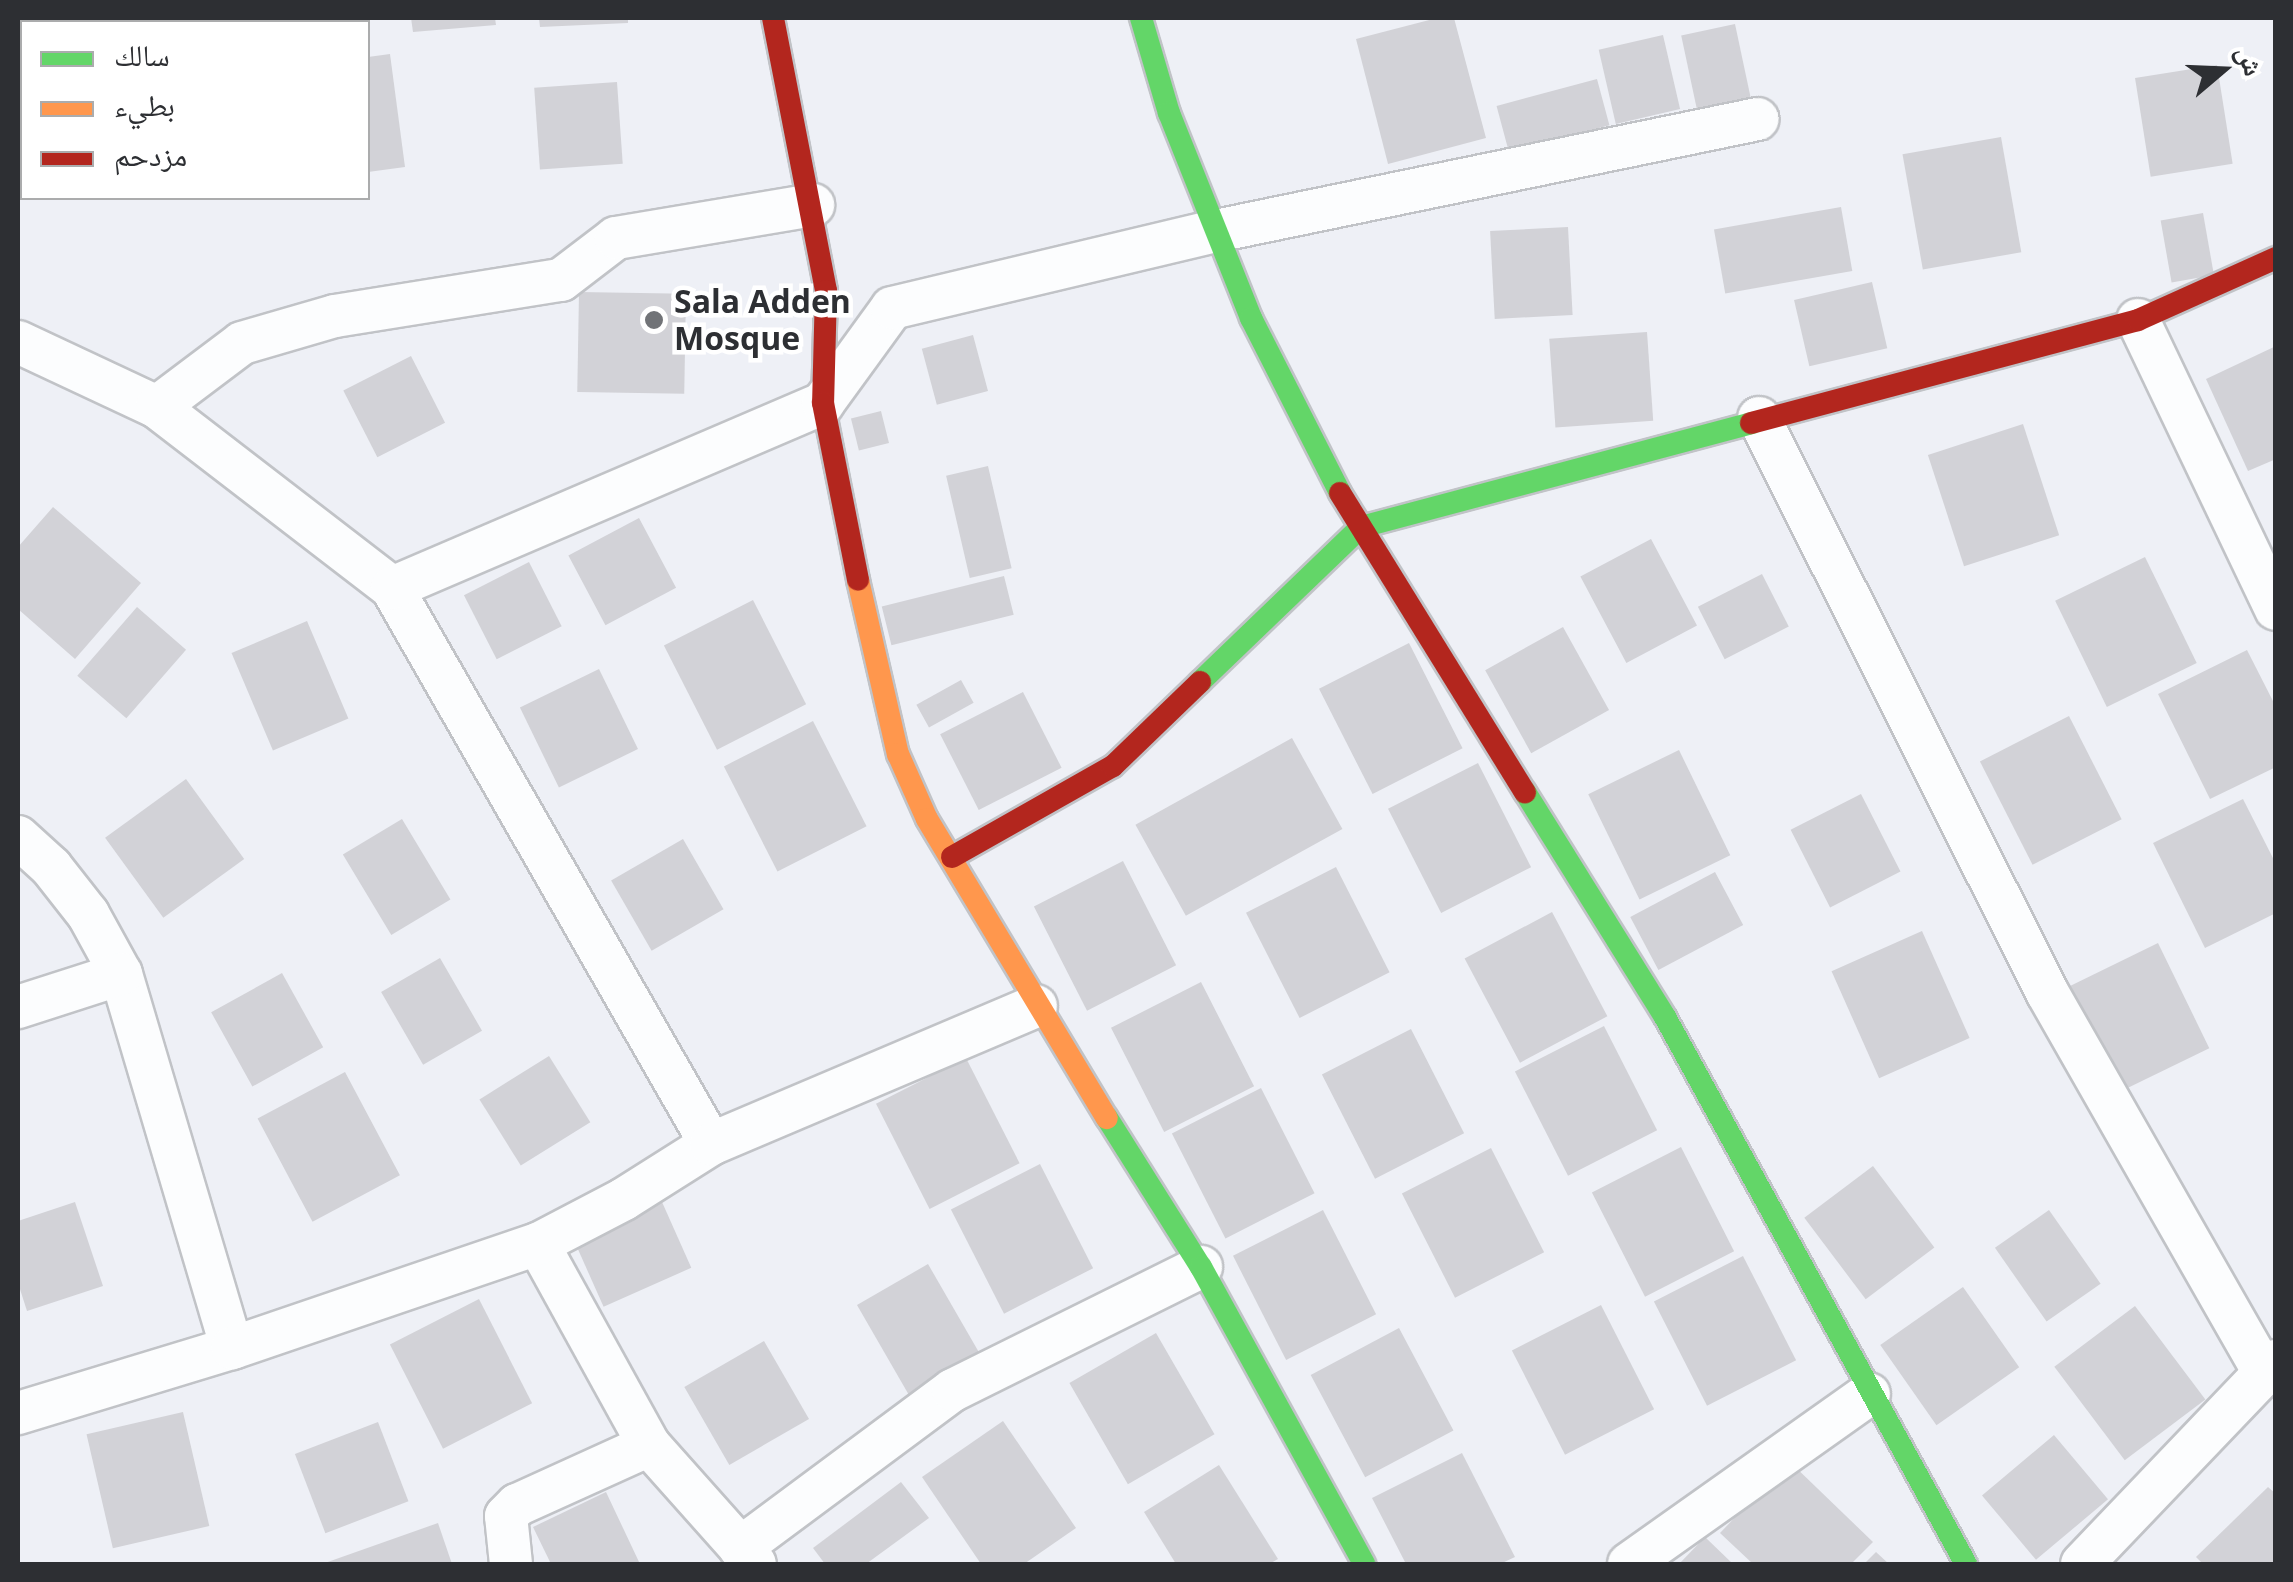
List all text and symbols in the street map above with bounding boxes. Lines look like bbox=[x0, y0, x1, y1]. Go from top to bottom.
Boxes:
legend bbox=[20, 20, 370, 200]
north arrow bbox=[2173, 20, 2273, 120]
text: سالك bbox=[114, 34, 170, 75]
text: ش bbox=[2229, 40, 2274, 80]
text: بطيء bbox=[114, 84, 175, 125]
text: مزدحم bbox=[114, 134, 187, 175]
place label: Sala Adden Mosque bbox=[674, 283, 851, 358]
marker: Sala Adden Mosque bbox=[643, 309, 665, 331]

